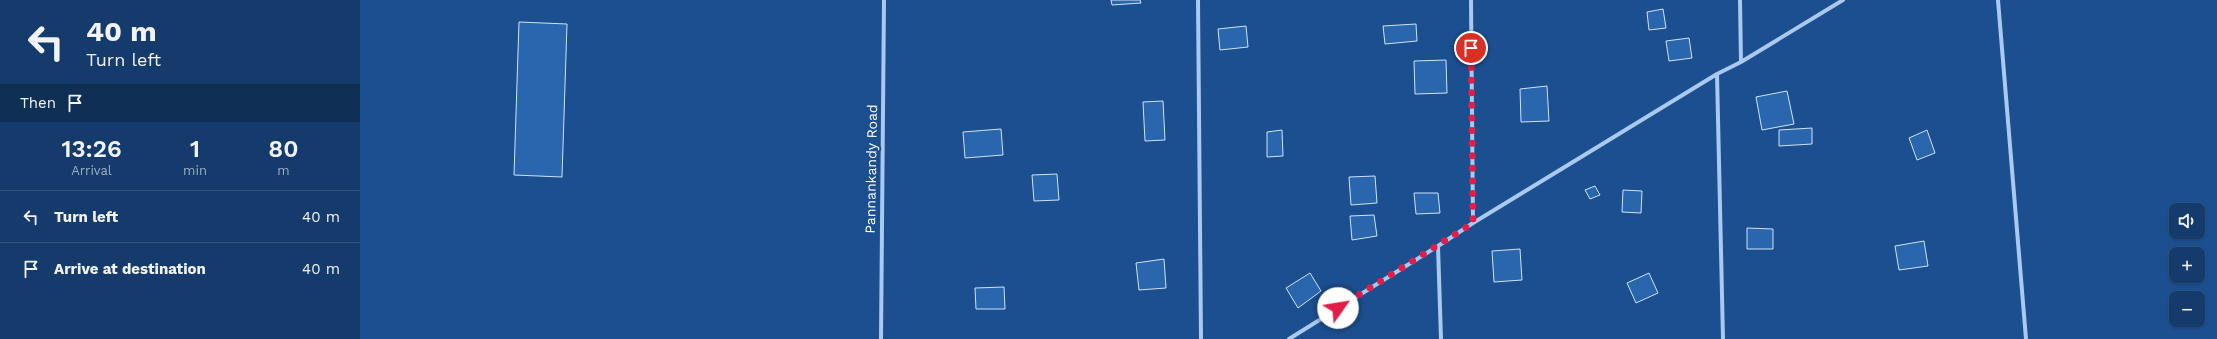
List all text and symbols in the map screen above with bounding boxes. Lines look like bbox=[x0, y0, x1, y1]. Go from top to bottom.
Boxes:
text: 40 m bbox=[86, 15, 156, 48]
icon: left bbox=[20, 16, 72, 68]
pin bbox=[1454, 31, 1488, 65]
icon: arrive bbox=[1460, 37, 1482, 59]
text: Turn left bbox=[86, 49, 161, 70]
icon: arrive bbox=[64, 92, 86, 114]
text: Then bbox=[20, 94, 56, 112]
street label: Pannankandy Road bbox=[862, 104, 880, 234]
text: 13:26 bbox=[61, 135, 122, 163]
text: 1 bbox=[190, 135, 200, 163]
text: 80 bbox=[268, 135, 299, 163]
text: Arrival bbox=[71, 163, 112, 178]
text: min bbox=[183, 163, 207, 178]
text: m bbox=[277, 163, 290, 178]
map controls bbox=[2169, 203, 2205, 327]
button: sound bbox=[2169, 203, 2205, 239]
icon: left bbox=[20, 206, 42, 228]
text: Turn left bbox=[54, 208, 118, 226]
text: 40 m bbox=[302, 208, 340, 226]
button: + bbox=[2169, 247, 2205, 283]
icon: arrive bbox=[20, 258, 42, 280]
text: Arrive at destination bbox=[54, 260, 206, 278]
text: 40 m bbox=[302, 260, 340, 278]
position arrow bbox=[1317, 287, 1359, 329]
button: − bbox=[2169, 291, 2205, 327]

